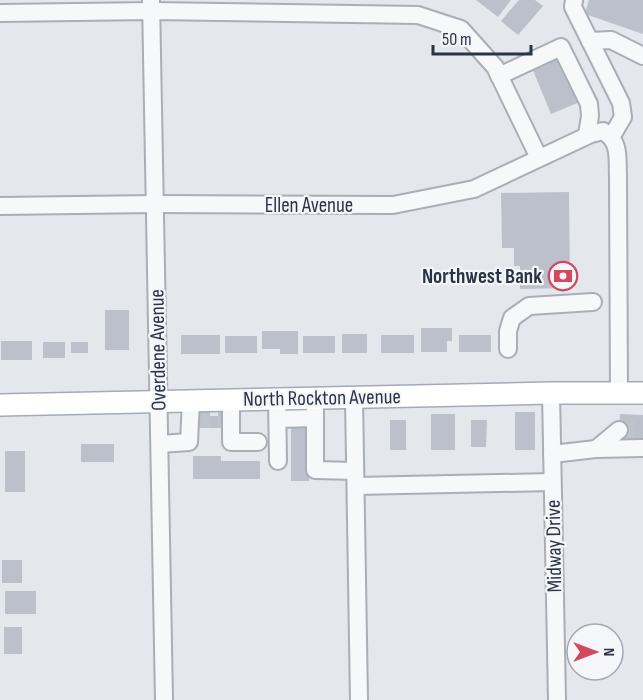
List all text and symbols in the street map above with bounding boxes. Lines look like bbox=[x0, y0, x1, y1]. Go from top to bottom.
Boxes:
scale bar bbox=[433, 18, 530, 56]
text: 50 m bbox=[442, 29, 472, 50]
street label: Ellen Avenue bbox=[265, 193, 353, 218]
bank icon: Northwest Bank bbox=[547, 260, 579, 292]
place label: Northwest Bank bbox=[422, 264, 542, 289]
street label: Overdene Avenue bbox=[144, 289, 172, 411]
street label: North Rockton Avenue bbox=[243, 384, 401, 412]
street label: Midway Drive bbox=[541, 499, 567, 593]
north arrow bbox=[565, 622, 625, 682]
text: N bbox=[599, 648, 618, 656]

